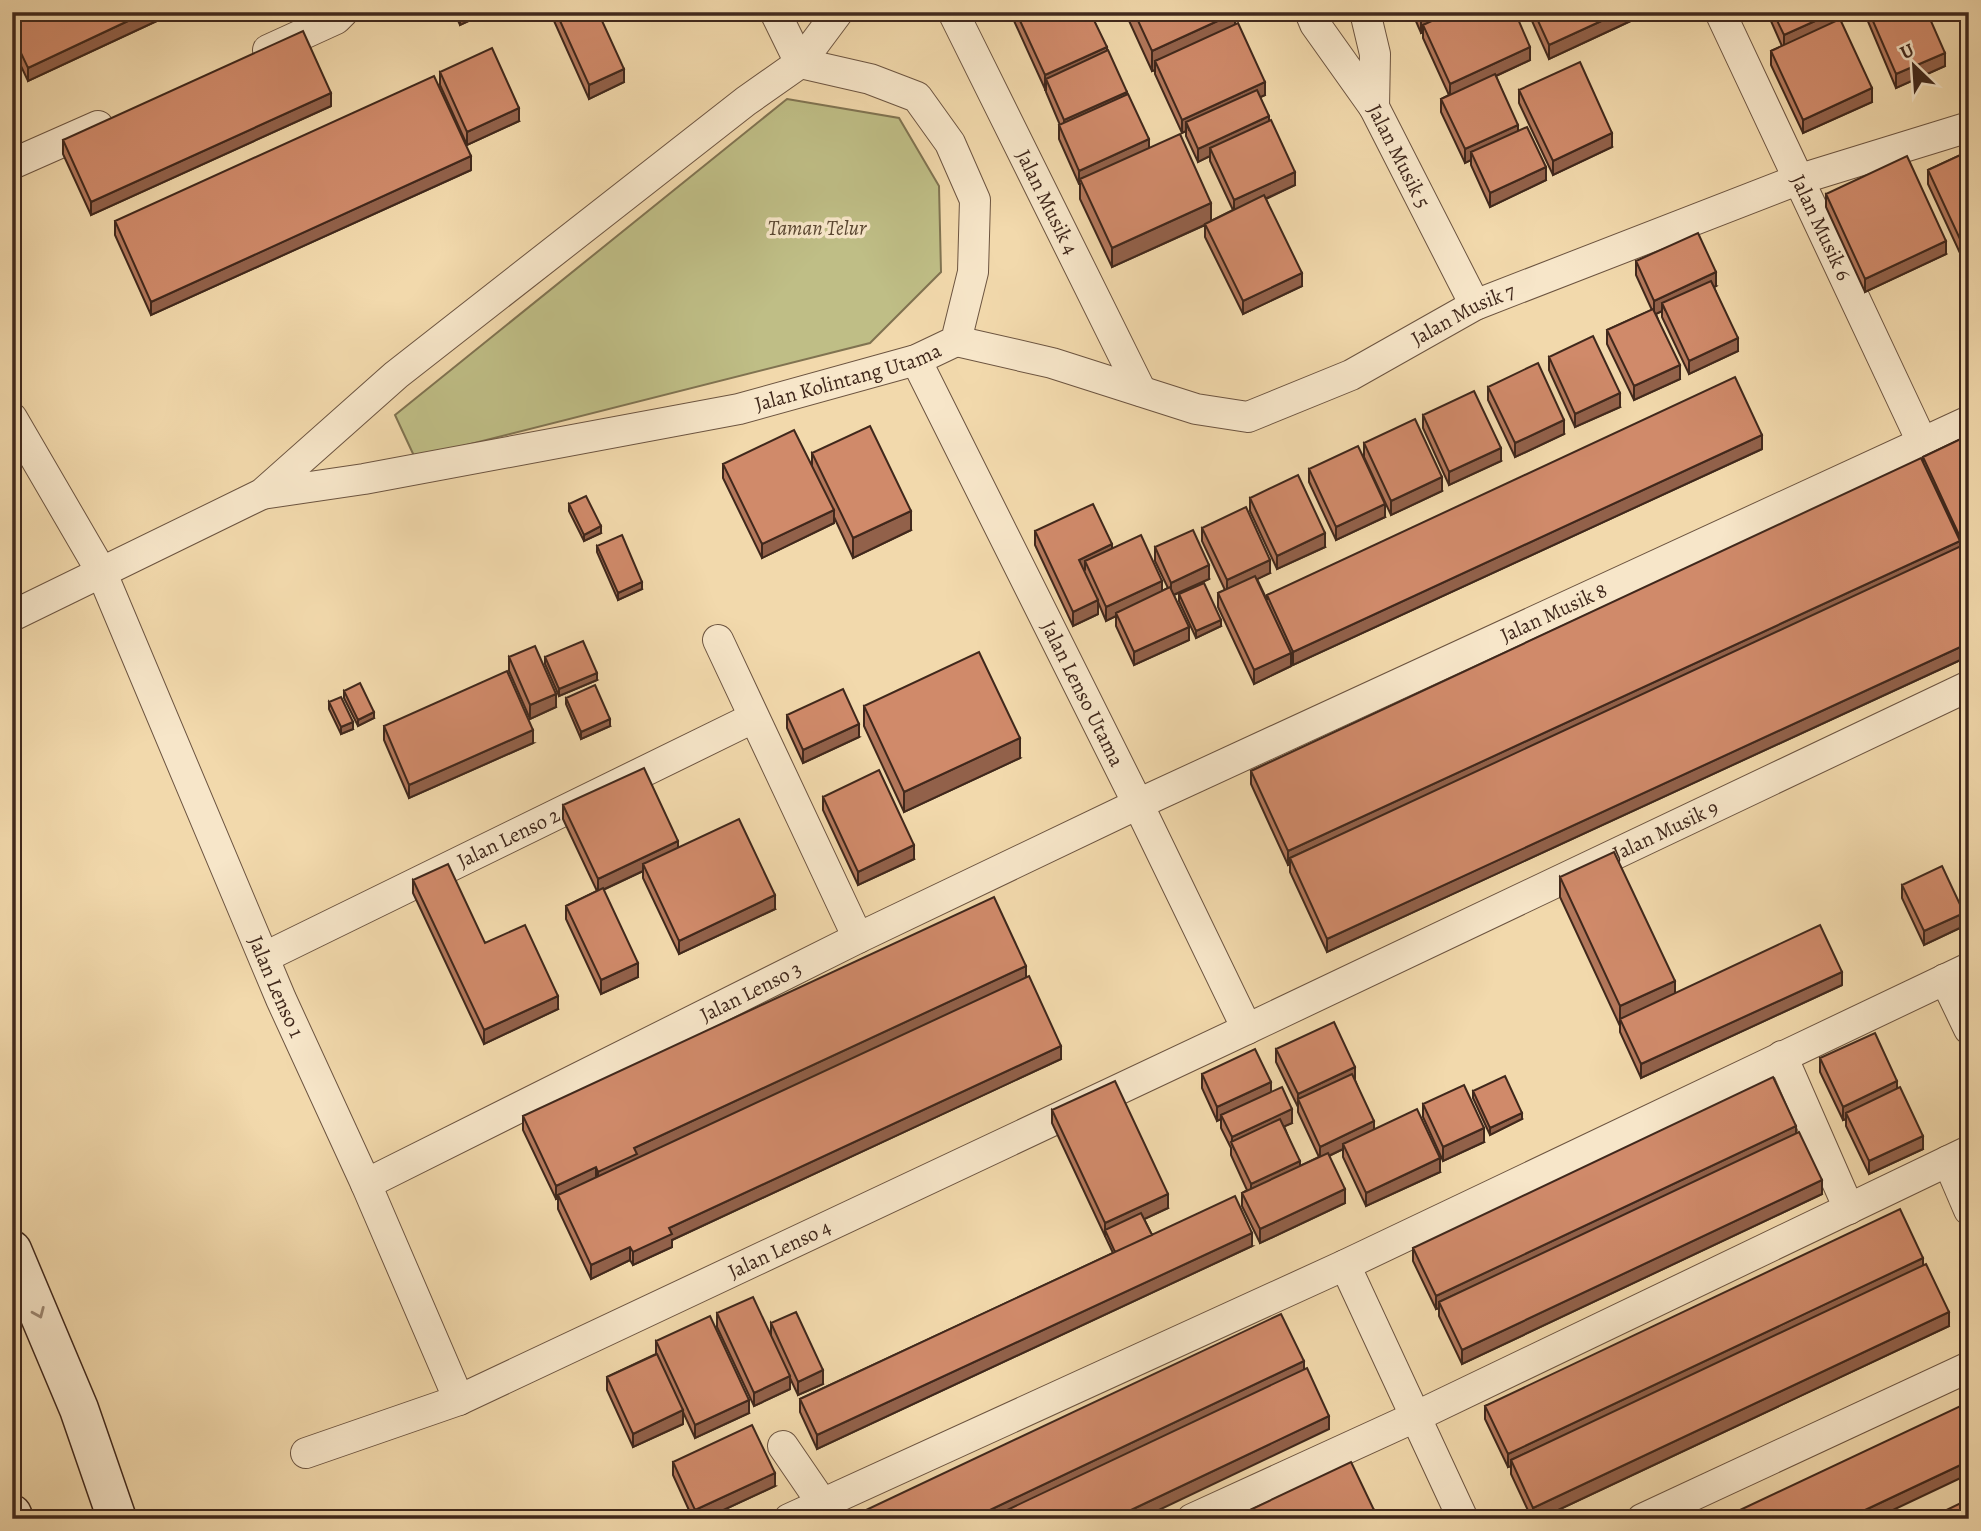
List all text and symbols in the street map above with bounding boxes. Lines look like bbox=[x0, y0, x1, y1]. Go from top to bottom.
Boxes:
north arrow bbox=[1880, 32, 1950, 102]
text: U bbox=[1896, 37, 1919, 66]
street label: Jalan Musik 5 bbox=[1361, 99, 1437, 213]
street label: Jalan Musik 4 bbox=[1009, 145, 1085, 259]
street label: Jalan Musik 6 bbox=[1784, 170, 1858, 285]
park label: Taman Telur bbox=[768, 214, 867, 242]
street label: Jalan Musik 7 bbox=[1406, 277, 1519, 352]
street label: Jalan Kolintang Utama bbox=[751, 336, 946, 418]
street label: Jalan Musik 8 bbox=[1496, 576, 1611, 649]
street label: Jalan Lenso Utama bbox=[1035, 616, 1131, 771]
street label: Jalan Musik 9 bbox=[1608, 793, 1723, 867]
street label: Jalan Lenso 2 bbox=[452, 801, 565, 875]
street label: Jalan Lenso 1 bbox=[242, 931, 311, 1042]
street label: Jalan Lenso 3 bbox=[695, 955, 806, 1029]
street label: Jalan Lenso 4 bbox=[723, 1213, 835, 1285]
one-way arrow bbox=[30, 1307, 44, 1319]

